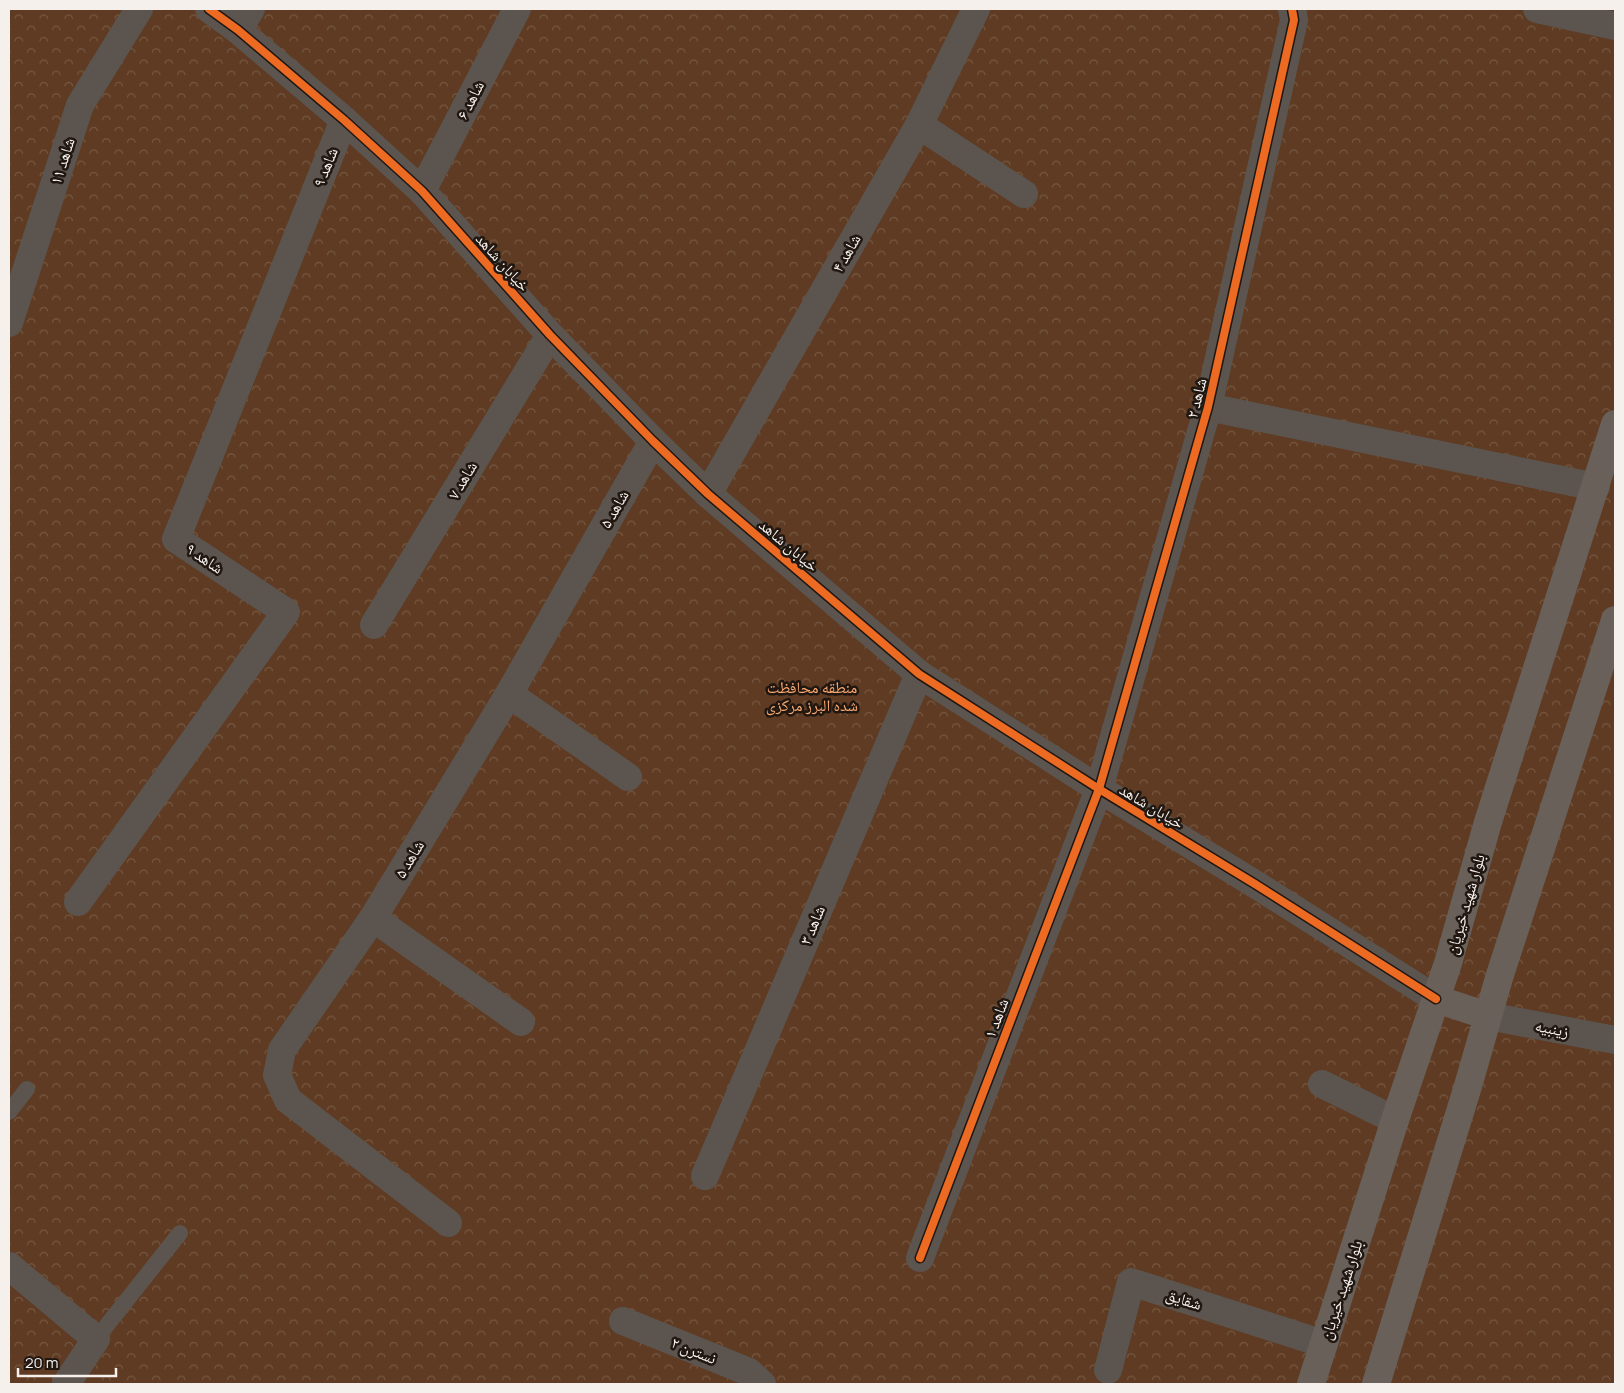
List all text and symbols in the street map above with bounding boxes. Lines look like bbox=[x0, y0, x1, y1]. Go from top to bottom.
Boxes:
street label: شاهد ۶ bbox=[451, 77, 489, 123]
street label: شاهد ۱۱ bbox=[44, 135, 80, 187]
street label: شاهد ۹ bbox=[307, 144, 343, 190]
street label: خیابان شاهد bbox=[471, 228, 535, 296]
street label: شاهد ۴ bbox=[826, 230, 866, 276]
street label: شاهد ۲ bbox=[1180, 376, 1212, 420]
street label: شاهد ۷ bbox=[442, 457, 482, 503]
street label: شاهد ۵ bbox=[594, 486, 634, 532]
street label: خیابان شاهد bbox=[755, 514, 823, 576]
street label: شاهد ۹ bbox=[182, 538, 228, 578]
park label: منطقه محافظت شده البرز مرکزی bbox=[766, 676, 858, 716]
street label: خیابان شاهد bbox=[1116, 778, 1188, 834]
street label: شاهد ۵ bbox=[389, 836, 429, 882]
street label: بلوار شهید خیریان bbox=[1440, 851, 1490, 957]
street label: شاهد ۳ bbox=[794, 902, 830, 948]
street label: شاهد ۱ bbox=[978, 995, 1014, 1041]
street label: زینبیه bbox=[1533, 1014, 1571, 1042]
street label: بلوار شهید خیریان bbox=[1315, 1237, 1367, 1343]
street label: شقایق bbox=[1163, 1283, 1205, 1315]
street label: نسترن ۲ bbox=[668, 1331, 720, 1369]
scale bar bbox=[18, 1346, 115, 1378]
text: 20 m bbox=[25, 1352, 58, 1373]

